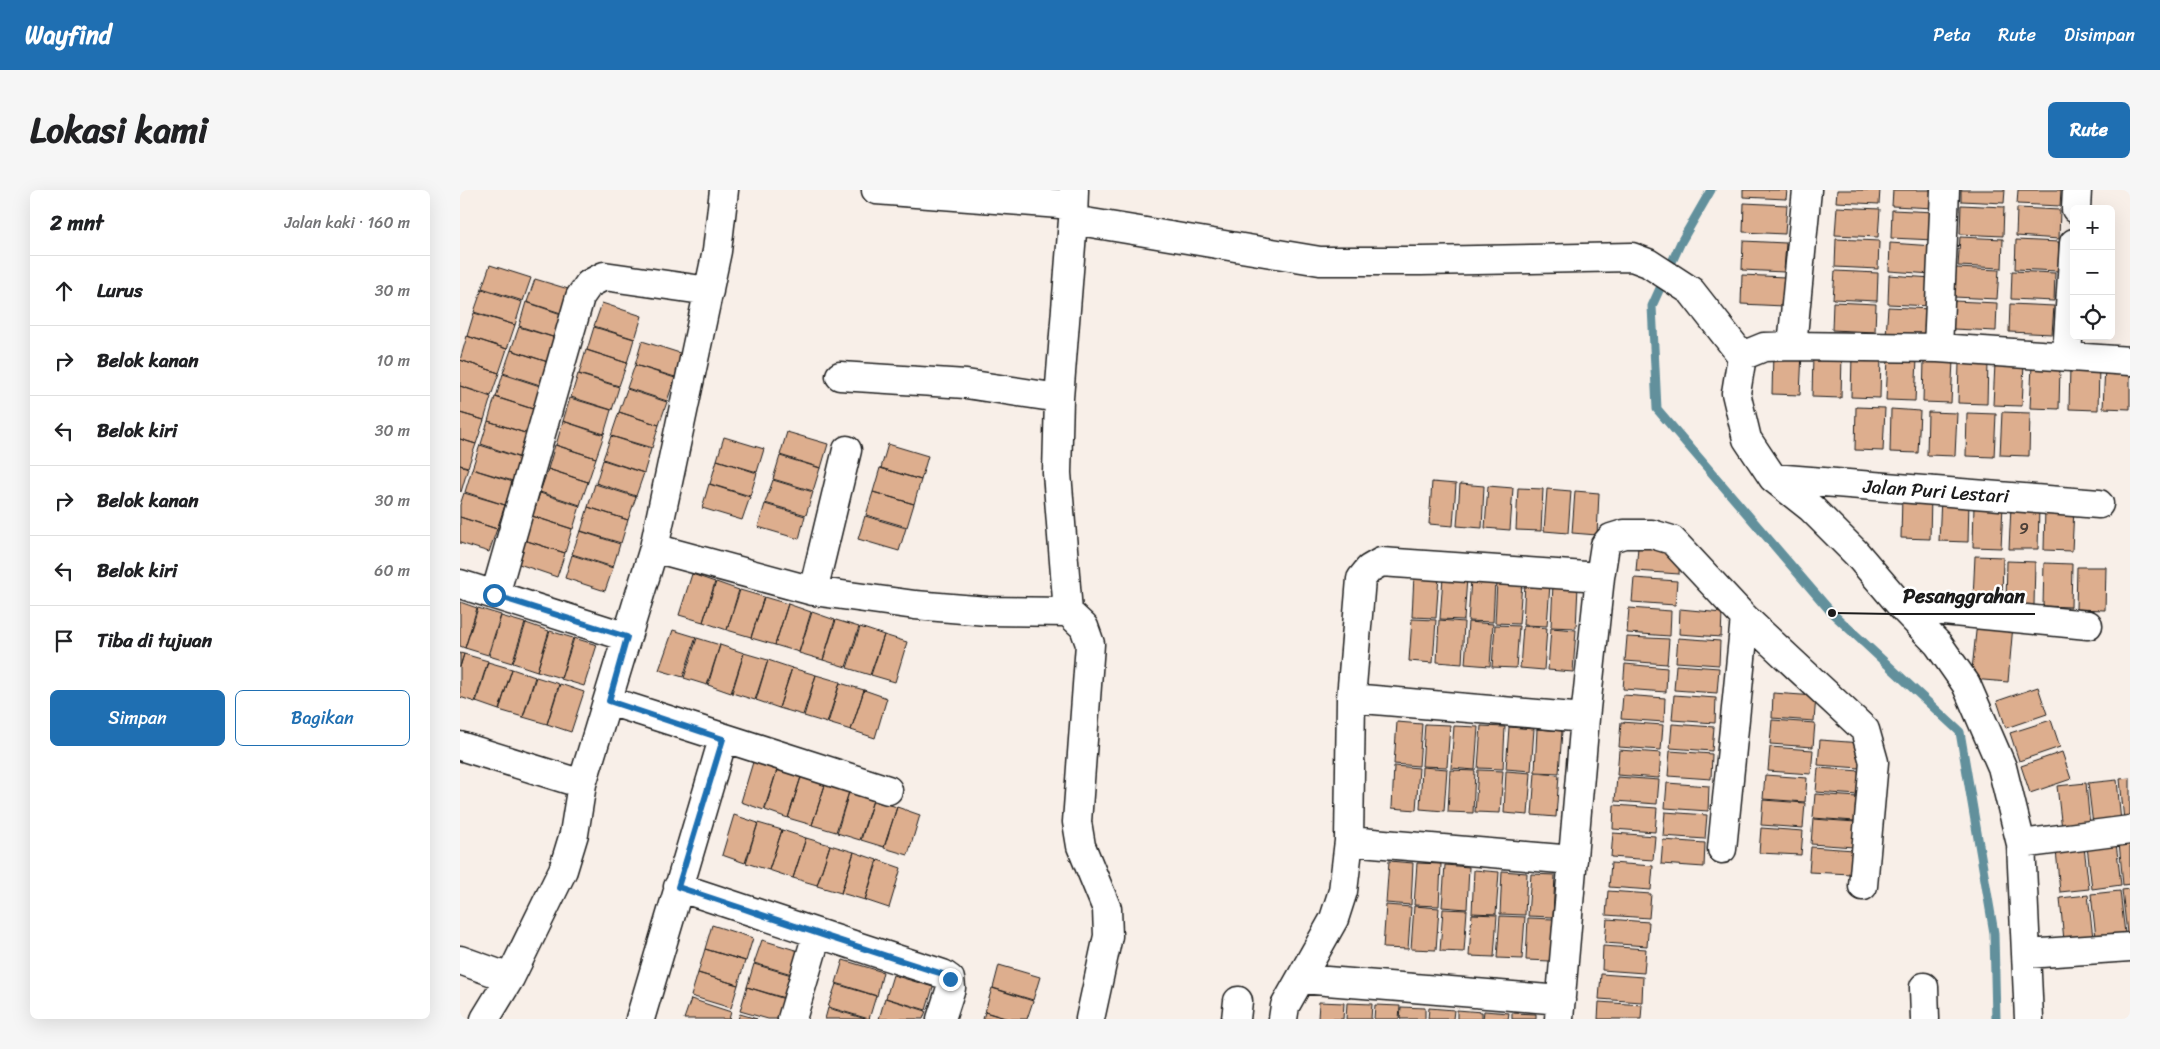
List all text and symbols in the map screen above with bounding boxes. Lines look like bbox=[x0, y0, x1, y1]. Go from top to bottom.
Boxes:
text: Wayfind bbox=[25, 14, 111, 56]
text: Peta bbox=[1933, 19, 1970, 51]
text: Rute bbox=[1998, 19, 2036, 51]
text: Disimpan bbox=[2064, 19, 2135, 51]
text: Lokasi kami bbox=[30, 99, 208, 161]
button: Rute bbox=[2048, 102, 2130, 158]
text: 2 mnt bbox=[50, 204, 104, 242]
map controls bbox=[2070, 205, 2115, 340]
button: + bbox=[2070, 205, 2115, 250]
text: Jalan kaki · 160 m bbox=[285, 208, 410, 237]
button: − bbox=[2070, 250, 2115, 295]
text: Lurus bbox=[97, 274, 143, 307]
text: 30 m bbox=[375, 276, 410, 305]
icon: ahead bbox=[50, 277, 78, 305]
button: locate bbox=[2070, 295, 2115, 340]
text: Belok kanan bbox=[97, 344, 199, 377]
text: 10 m bbox=[377, 346, 410, 375]
icon: right bbox=[50, 347, 78, 375]
text: Belok kiri bbox=[97, 414, 177, 447]
text: 30 m bbox=[375, 416, 410, 445]
icon: left bbox=[50, 417, 78, 445]
street label: Jalan Puri Lestari bbox=[1861, 469, 2011, 513]
text: Belok kanan bbox=[97, 484, 199, 517]
text: 30 m bbox=[375, 486, 410, 515]
icon: right bbox=[50, 487, 78, 515]
house number: 9 bbox=[2019, 514, 2029, 543]
text: Belok kiri bbox=[97, 554, 177, 587]
text: 60 m bbox=[374, 556, 410, 585]
icon: left bbox=[50, 557, 78, 585]
callout: Pesanggrahan bbox=[1893, 579, 2035, 614]
text: Pesanggrahan bbox=[1903, 579, 2025, 614]
route start bbox=[483, 584, 506, 607]
text: Tiba di tujuan bbox=[97, 624, 212, 657]
icon: arrive bbox=[50, 627, 78, 655]
button: Simpan bbox=[50, 690, 225, 746]
button: Bagikan bbox=[235, 690, 410, 746]
route end bbox=[939, 968, 962, 991]

